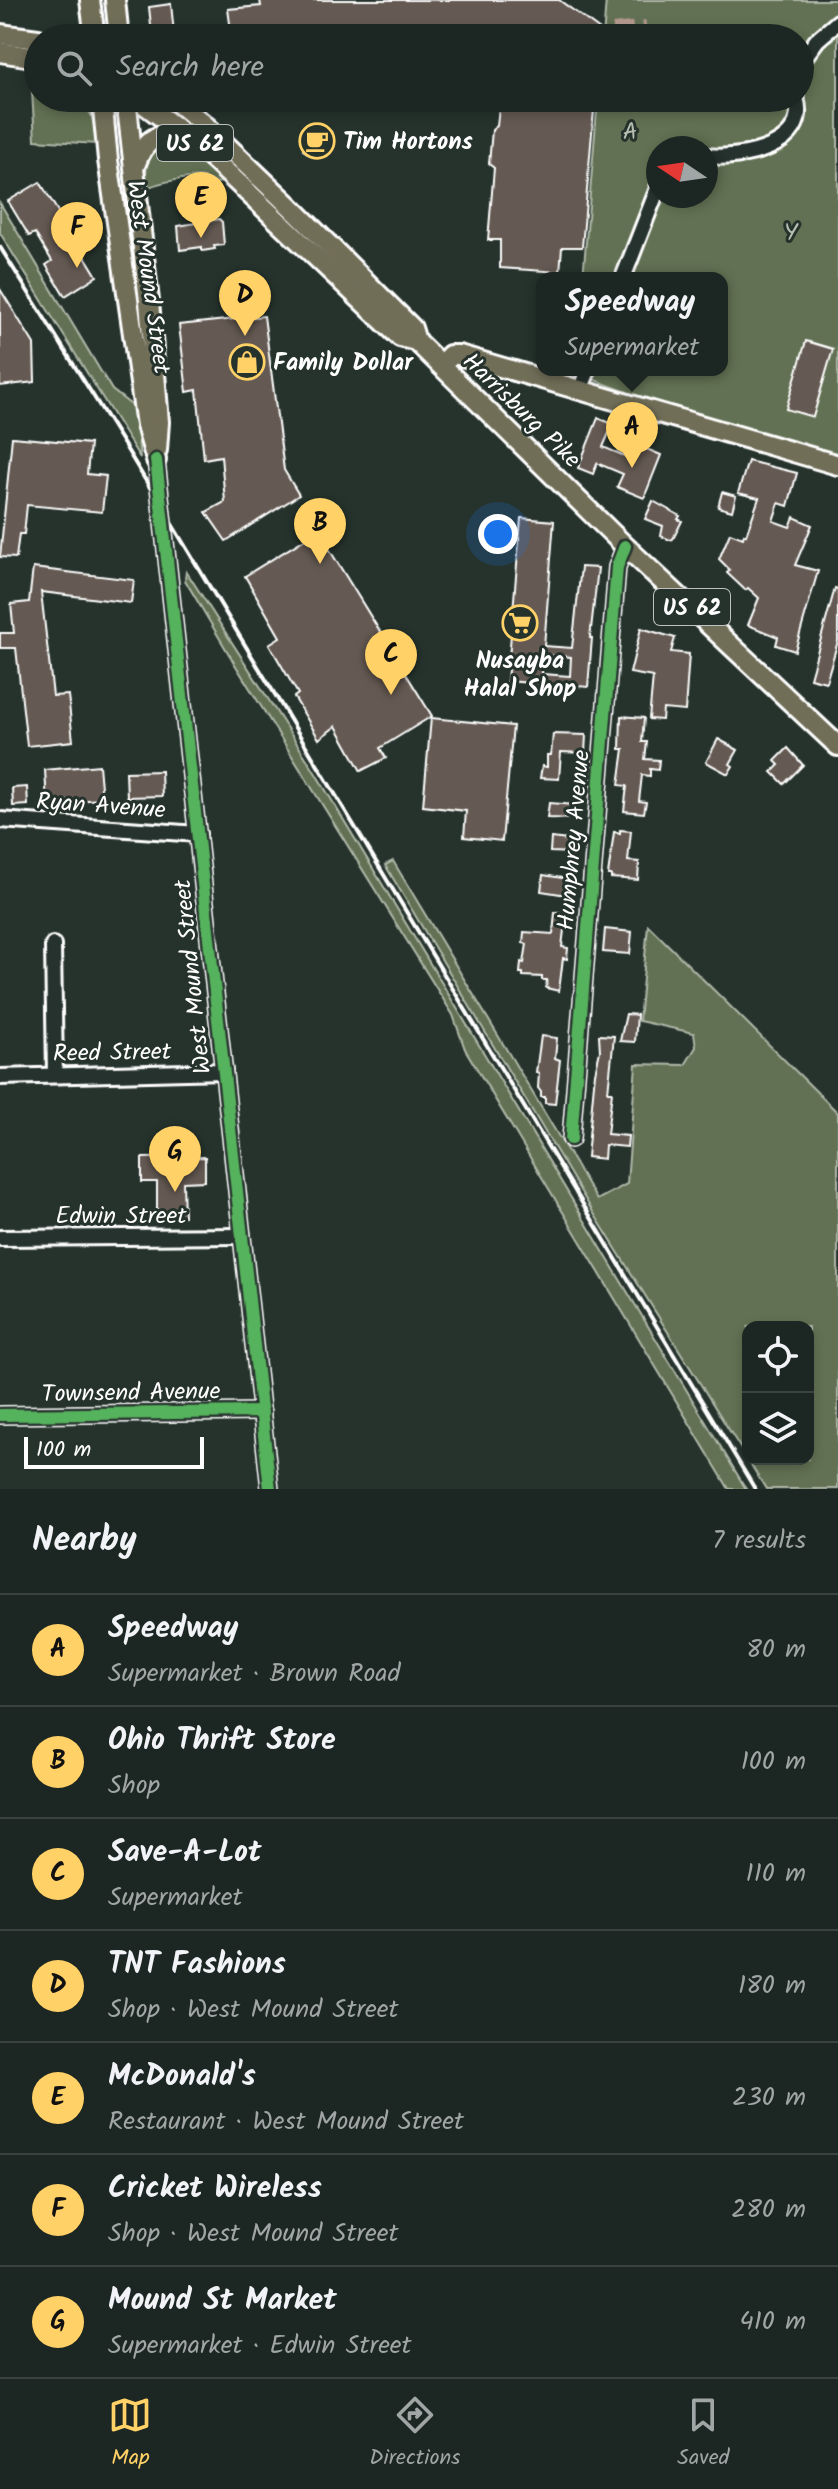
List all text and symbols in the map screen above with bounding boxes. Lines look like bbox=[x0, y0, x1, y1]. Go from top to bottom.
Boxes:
search box bbox=[24, 24, 814, 112]
text: Search here bbox=[116, 44, 264, 92]
icon: search bbox=[52, 46, 96, 90]
park label: A bbox=[623, 113, 637, 152]
cafe icon: Tim Hortons bbox=[298, 122, 336, 160]
place label: Tim Hortons bbox=[343, 123, 473, 162]
road number: US 62 bbox=[157, 125, 233, 161]
north arrow bbox=[646, 136, 718, 208]
pin: E bbox=[175, 172, 227, 238]
street label: West Mound Street bbox=[115, 178, 181, 377]
pin: F bbox=[51, 202, 103, 268]
park label: Y bbox=[784, 214, 799, 253]
pin: D bbox=[219, 270, 271, 336]
popup bbox=[536, 272, 728, 376]
text: Speedway bbox=[565, 279, 695, 327]
text: Supermarket bbox=[565, 327, 699, 369]
shop icon: Family Dollar bbox=[228, 343, 266, 381]
place label: Family Dollar bbox=[273, 344, 414, 383]
street label: Harrisburg Pike bbox=[452, 344, 590, 478]
pin: A bbox=[606, 402, 658, 468]
pin: B bbox=[294, 498, 346, 564]
your location bbox=[478, 514, 518, 554]
road number: US 62 bbox=[654, 589, 730, 625]
supermarket icon: Nusayba Halal Shop bbox=[501, 604, 539, 642]
pin: C bbox=[365, 629, 417, 695]
place label: Nusayba Halal Shop bbox=[464, 642, 576, 709]
street label: Humphrey Avenue bbox=[547, 748, 602, 932]
street label: Ryan Avenue bbox=[35, 783, 167, 830]
street label: West Mound Street bbox=[164, 877, 223, 1076]
street label: Reed Street bbox=[53, 1033, 172, 1074]
pin: G bbox=[149, 1126, 201, 1192]
street label: Edwin Street bbox=[55, 1197, 187, 1236]
map controls bbox=[742, 1321, 814, 1465]
button: locate bbox=[742, 1321, 814, 1393]
street label: Townsend Avenue bbox=[41, 1372, 221, 1415]
button: layers bbox=[742, 1393, 814, 1465]
scale bar bbox=[24, 1433, 204, 1469]
text: 100 m bbox=[36, 1433, 91, 1468]
text: Nearby bbox=[32, 1514, 137, 1568]
text: 7 results bbox=[712, 1520, 806, 1562]
text: Speedway bbox=[108, 1605, 238, 1653]
text: A bbox=[50, 1629, 66, 1671]
text: 80 m bbox=[746, 1629, 806, 1671]
text: Supermarket · Brown Road bbox=[108, 1653, 400, 1695]
text: Ohio Thrift Store bbox=[108, 1717, 336, 1765]
text: B bbox=[50, 1741, 66, 1783]
text: 100 m bbox=[741, 1741, 806, 1783]
text: Shop bbox=[108, 1765, 160, 1807]
text: Save-A-Lot bbox=[108, 1829, 262, 1877]
text: C bbox=[50, 1853, 66, 1895]
text: 110 m bbox=[746, 1853, 806, 1895]
text: Supermarket bbox=[108, 1877, 243, 1919]
text: TNT Fashions bbox=[108, 1941, 286, 1989]
text: D bbox=[49, 1965, 67, 2007]
text: 180 m bbox=[738, 1965, 806, 2007]
text: Shop · West Mound Street bbox=[108, 1989, 399, 2031]
text: McDonald's bbox=[108, 2053, 256, 2101]
text: E bbox=[51, 2077, 65, 2119]
text: 230 m bbox=[732, 2077, 806, 2119]
text: Restaurant · West Mound Street bbox=[108, 2101, 464, 2143]
text: Cricket Wireless bbox=[108, 2165, 322, 2213]
text: F bbox=[51, 2189, 65, 2231]
text: 280 m bbox=[731, 2189, 806, 2231]
text: Shop · West Mound Street bbox=[108, 2213, 399, 2255]
text: Mound St Market bbox=[108, 2277, 337, 2325]
text: G bbox=[50, 2301, 66, 2343]
text: 410 m bbox=[739, 2301, 806, 2343]
text: Supermarket · Edwin Street bbox=[108, 2325, 412, 2367]
tab: Map bbox=[108, 2393, 152, 2476]
tab: Directions bbox=[369, 2393, 461, 2476]
tab: Saved bbox=[677, 2393, 730, 2476]

